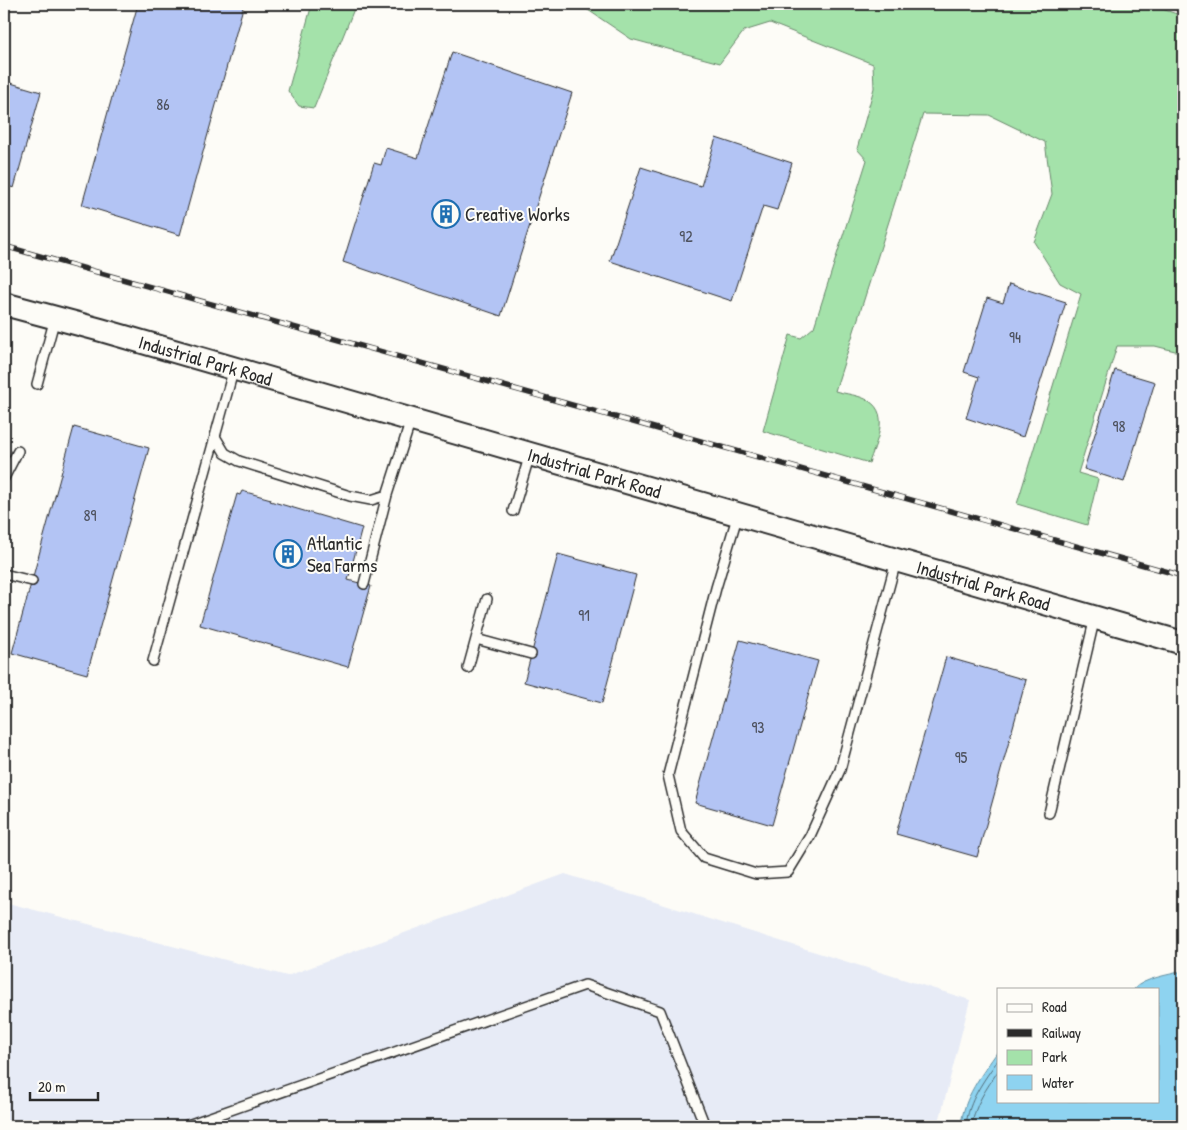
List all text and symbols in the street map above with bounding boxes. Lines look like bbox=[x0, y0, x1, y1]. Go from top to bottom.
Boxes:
house number: 86 bbox=[156, 93, 170, 115]
building icon: Creative Works bbox=[431, 199, 461, 229]
place label: Creative Works bbox=[465, 201, 570, 227]
house number: 92 bbox=[679, 225, 693, 247]
house number: 94 bbox=[1009, 326, 1021, 348]
street label: Industrial Park Road bbox=[135, 329, 276, 392]
house number: 98 bbox=[1113, 415, 1125, 437]
street label: Industrial Park Road bbox=[525, 441, 665, 505]
house number: 89 bbox=[84, 504, 97, 526]
place label: Atlantic Sea Farms bbox=[307, 530, 377, 578]
building icon: Atlantic Sea Farms bbox=[273, 539, 303, 569]
street label: Industrial Park Road bbox=[914, 554, 1054, 617]
house number: 91 bbox=[578, 604, 590, 626]
house number: 93 bbox=[751, 716, 765, 738]
house number: 95 bbox=[955, 746, 968, 768]
legend bbox=[997, 988, 1160, 1102]
text: Road bbox=[1042, 996, 1067, 1017]
text: Railway bbox=[1042, 1022, 1081, 1043]
text: Park bbox=[1042, 1046, 1067, 1067]
scale bar bbox=[30, 1070, 98, 1102]
text: Water bbox=[1042, 1072, 1074, 1093]
text: 20 m bbox=[38, 1076, 65, 1097]

